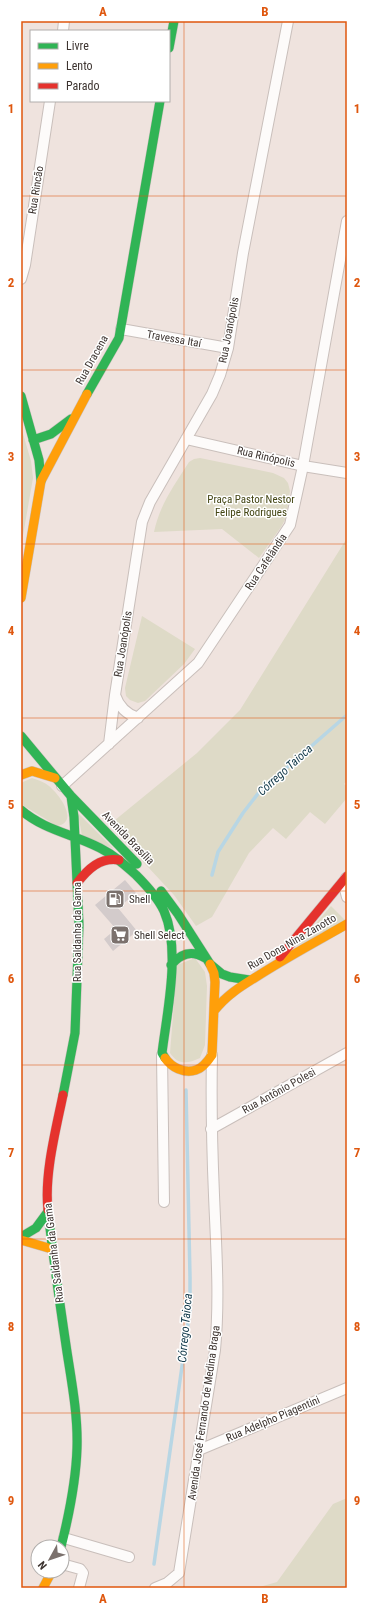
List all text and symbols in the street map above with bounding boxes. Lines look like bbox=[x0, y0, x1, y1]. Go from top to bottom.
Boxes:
text: A bbox=[99, 4, 107, 19]
text: B bbox=[261, 4, 269, 19]
legend bbox=[30, 30, 170, 102]
text: Livre bbox=[66, 39, 89, 53]
text: Lento bbox=[66, 59, 93, 73]
text: Parado bbox=[66, 79, 99, 93]
text: 1 bbox=[8, 101, 14, 116]
text: 1 bbox=[354, 101, 360, 116]
street label: Rua Rincão bbox=[26, 165, 46, 215]
text: 2 bbox=[8, 275, 15, 290]
text: 2 bbox=[354, 275, 361, 290]
street label: Rua Joanópolis bbox=[216, 296, 242, 364]
street label: Travessa Itaí bbox=[146, 328, 203, 350]
street label: Rua Dracena bbox=[73, 333, 111, 387]
street label: Rua Rinópolis bbox=[236, 444, 296, 470]
text: 3 bbox=[8, 449, 14, 464]
text: 3 bbox=[354, 449, 360, 464]
park label: Praça Pastor Nestor Felipe Rodrigues bbox=[207, 493, 295, 519]
street label: Rua Cafelândia bbox=[242, 531, 290, 593]
street label: Rua Joanópolis bbox=[111, 610, 135, 678]
text: 4 bbox=[8, 623, 15, 638]
text: 4 bbox=[354, 623, 361, 638]
water label: Córrego Taioca bbox=[255, 742, 315, 798]
text: 5 bbox=[8, 797, 15, 812]
text: 5 bbox=[354, 797, 361, 812]
street label: Avenida Brasília bbox=[99, 809, 157, 867]
street label: Rua Saldanha da Gama bbox=[71, 882, 84, 982]
fuel station icon: Shell bbox=[104, 888, 126, 910]
place label: Shell bbox=[129, 893, 150, 906]
street label: Rua Dona Nina Zanotto bbox=[245, 911, 339, 973]
supermarket icon: Shell Select bbox=[109, 924, 131, 946]
place label: Shell Select bbox=[134, 929, 185, 942]
text: 6 bbox=[8, 971, 15, 986]
text: 6 bbox=[354, 971, 361, 986]
street label: Rua Antônio Polesi bbox=[240, 1065, 318, 1117]
text: 7 bbox=[8, 1145, 15, 1160]
text: 7 bbox=[354, 1145, 361, 1160]
street label: Rua Saldanha da Gama bbox=[41, 1202, 67, 1304]
water label: Córrego Taioca bbox=[175, 1293, 195, 1363]
text: 8 bbox=[8, 1319, 14, 1334]
text: 8 bbox=[354, 1319, 360, 1334]
street label: Avenida José Fernando de Medina Braga bbox=[185, 1325, 223, 1501]
street label: Rua Adelpho Piagentini bbox=[224, 1393, 322, 1445]
text: 9 bbox=[8, 1493, 14, 1508]
text: 9 bbox=[354, 1493, 360, 1508]
north arrow bbox=[30, 1539, 70, 1579]
text: N bbox=[35, 1558, 50, 1572]
text: A bbox=[99, 1591, 107, 1606]
text: B bbox=[261, 1591, 269, 1606]

